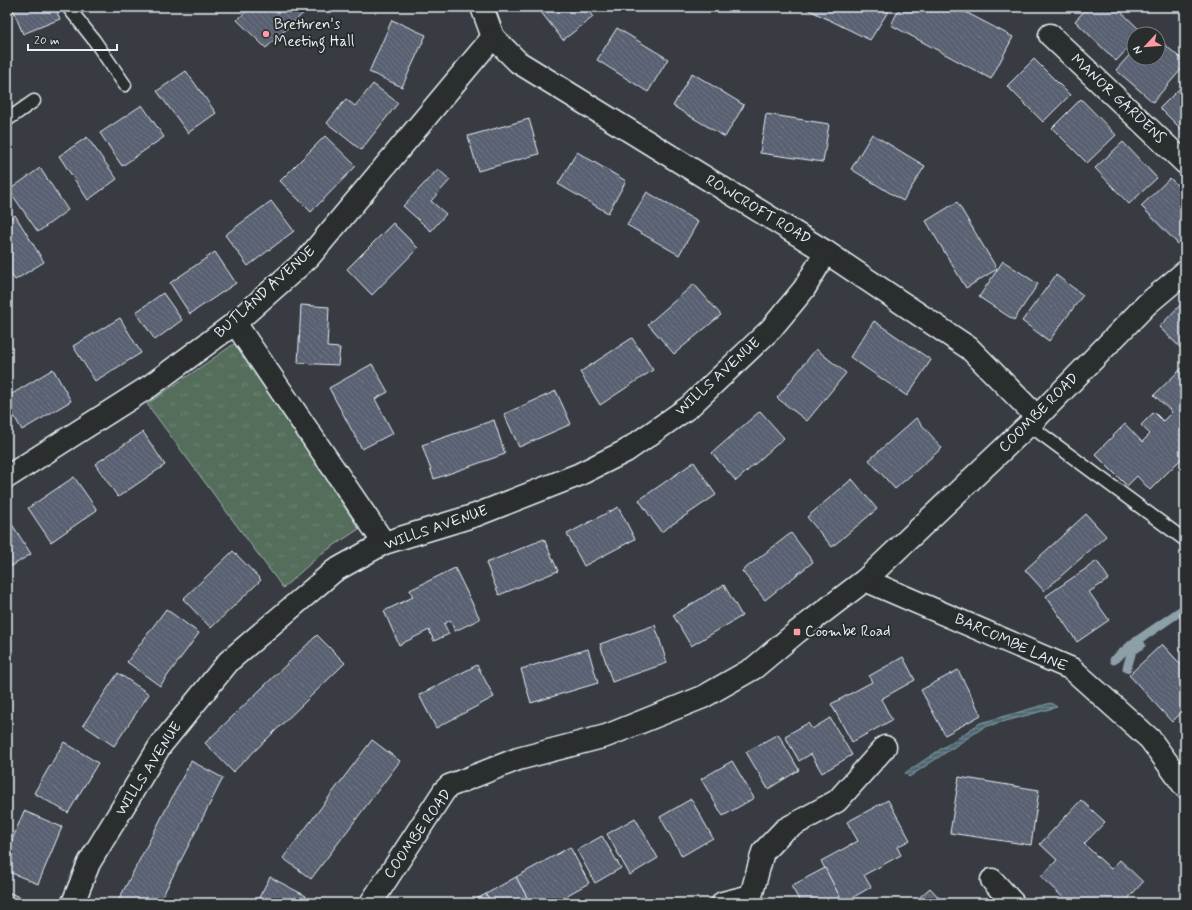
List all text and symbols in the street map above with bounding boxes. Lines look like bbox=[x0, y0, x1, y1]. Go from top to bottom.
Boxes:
place label: Brethren's Meeting Hall bbox=[274, 15, 355, 53]
scale bar bbox=[28, 26, 117, 52]
north arrow bbox=[1126, 26, 1166, 66]
marker: Brethren's Meeting Hall bbox=[261, 29, 271, 39]
text: 20 m bbox=[34, 33, 60, 49]
street label: MANOR GARDENS bbox=[1066, 50, 1170, 148]
street label: ROWCROFT ROAD bbox=[701, 171, 815, 249]
street label: BUTLAND AVENUE bbox=[210, 241, 320, 343]
street label: WILLS AVENUE bbox=[671, 333, 765, 421]
street label: COOMBE ROAD bbox=[995, 369, 1083, 457]
street label: WILLS AVENUE bbox=[382, 501, 491, 555]
street label: BARCOMBE LANE bbox=[951, 609, 1071, 677]
place label: Coombe Road bbox=[805, 622, 891, 642]
marker: Coombe Road bbox=[792, 627, 802, 637]
street label: WILLS AVENUE bbox=[111, 718, 187, 820]
street label: COOMBE ROAD bbox=[380, 785, 456, 883]

